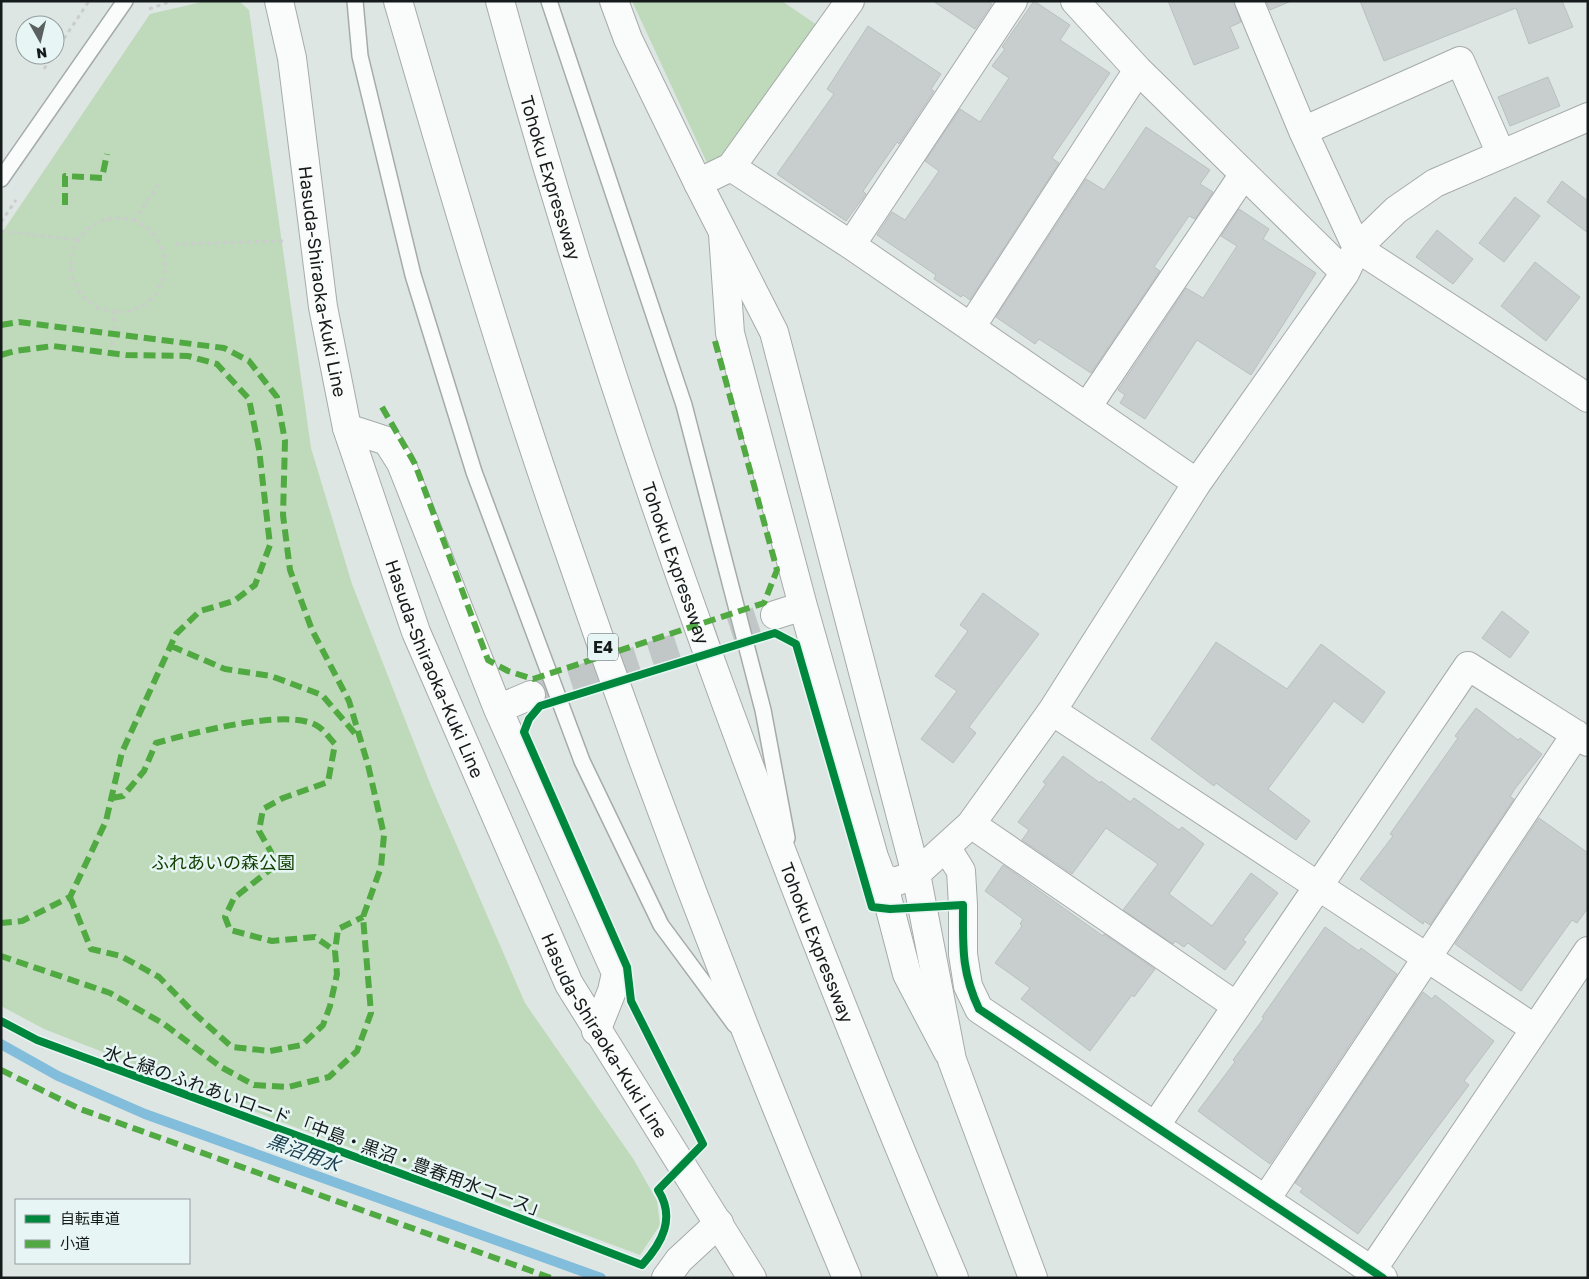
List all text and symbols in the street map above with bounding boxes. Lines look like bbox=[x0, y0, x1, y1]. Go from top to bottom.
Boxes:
north arrow bbox=[15, 15, 65, 65]
text: N bbox=[35, 44, 48, 63]
street label: Tohoku Expressway bbox=[516, 93, 586, 263]
street label: Hasuda-Shiraoka-Kuki Line bbox=[295, 164, 352, 399]
street label: Tohoku Expressway bbox=[638, 479, 715, 647]
street label: Hasuda-Shiraoka-Kuki Line bbox=[381, 557, 489, 781]
road number: E4 bbox=[588, 634, 618, 660]
park label: ふれあいの森公園 bbox=[151, 851, 295, 873]
street label: Tohoku Expressway bbox=[776, 859, 859, 1026]
street label: Hasuda-Shiraoka-Kuki Line bbox=[537, 929, 673, 1142]
street label: 水と緑のふれあいロード 「中島・黒沼・豊春用水コース」 bbox=[101, 1040, 551, 1222]
water label: 黒沼用水 bbox=[264, 1128, 346, 1176]
legend bbox=[15, 1199, 190, 1264]
text: 自転車道 bbox=[60, 1209, 120, 1227]
text: 小道 bbox=[60, 1234, 90, 1252]

